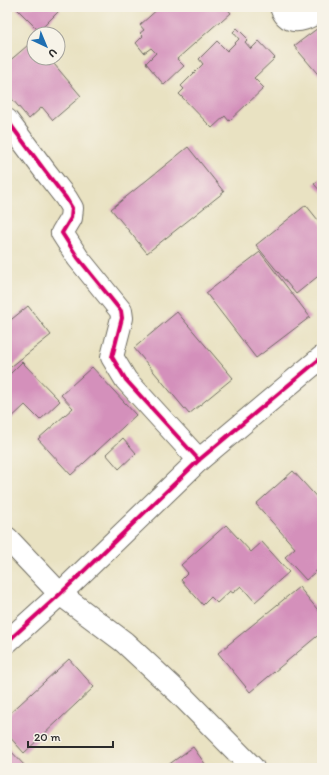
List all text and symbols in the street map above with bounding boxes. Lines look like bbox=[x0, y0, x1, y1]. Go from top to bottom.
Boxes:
north arrow bbox=[26, 26, 66, 66]
text: U bbox=[45, 46, 60, 60]
scale bar bbox=[28, 723, 113, 749]
text: 20 m bbox=[34, 730, 61, 744]

